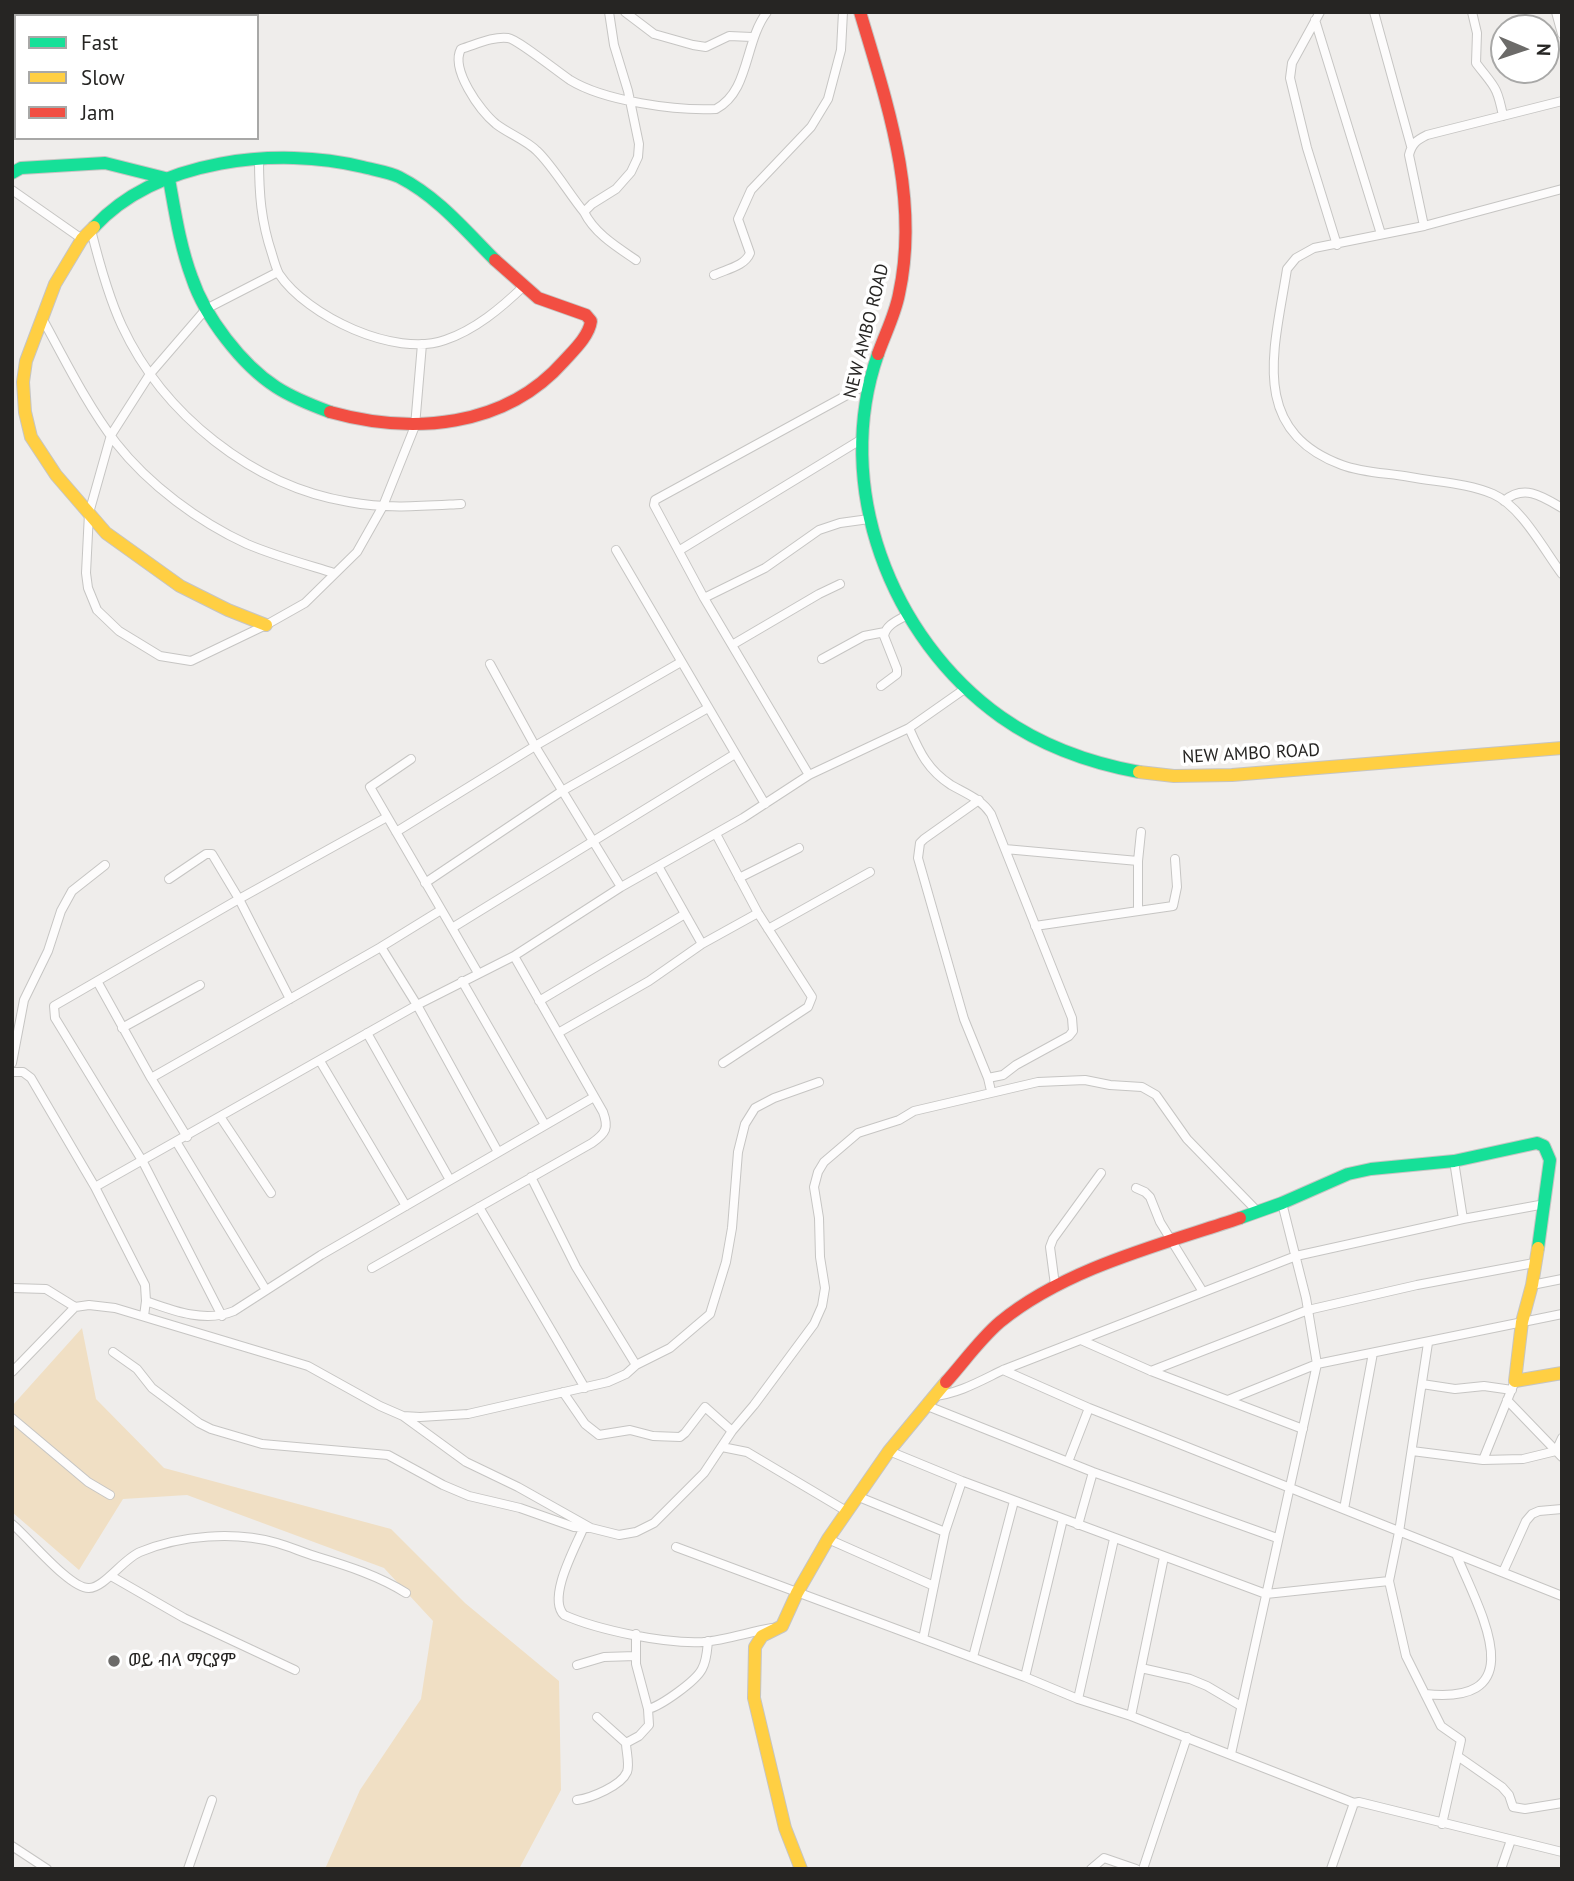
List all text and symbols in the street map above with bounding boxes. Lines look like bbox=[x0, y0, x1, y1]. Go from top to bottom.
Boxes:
legend bbox=[14, 14, 259, 140]
north arrow bbox=[1490, 14, 1560, 84]
text: Fast bbox=[81, 29, 118, 56]
text: N bbox=[1532, 43, 1556, 56]
text: Slow bbox=[81, 64, 125, 91]
text: Jam bbox=[81, 99, 115, 126]
street label: NEW AMBO ROAD bbox=[840, 261, 894, 401]
street label: NEW AMBO ROAD bbox=[1182, 740, 1320, 768]
place label: ወይ ብላ ማርያም bbox=[128, 1650, 236, 1672]
marker: ወይ ብላ ማርያም bbox=[106, 1653, 122, 1669]

